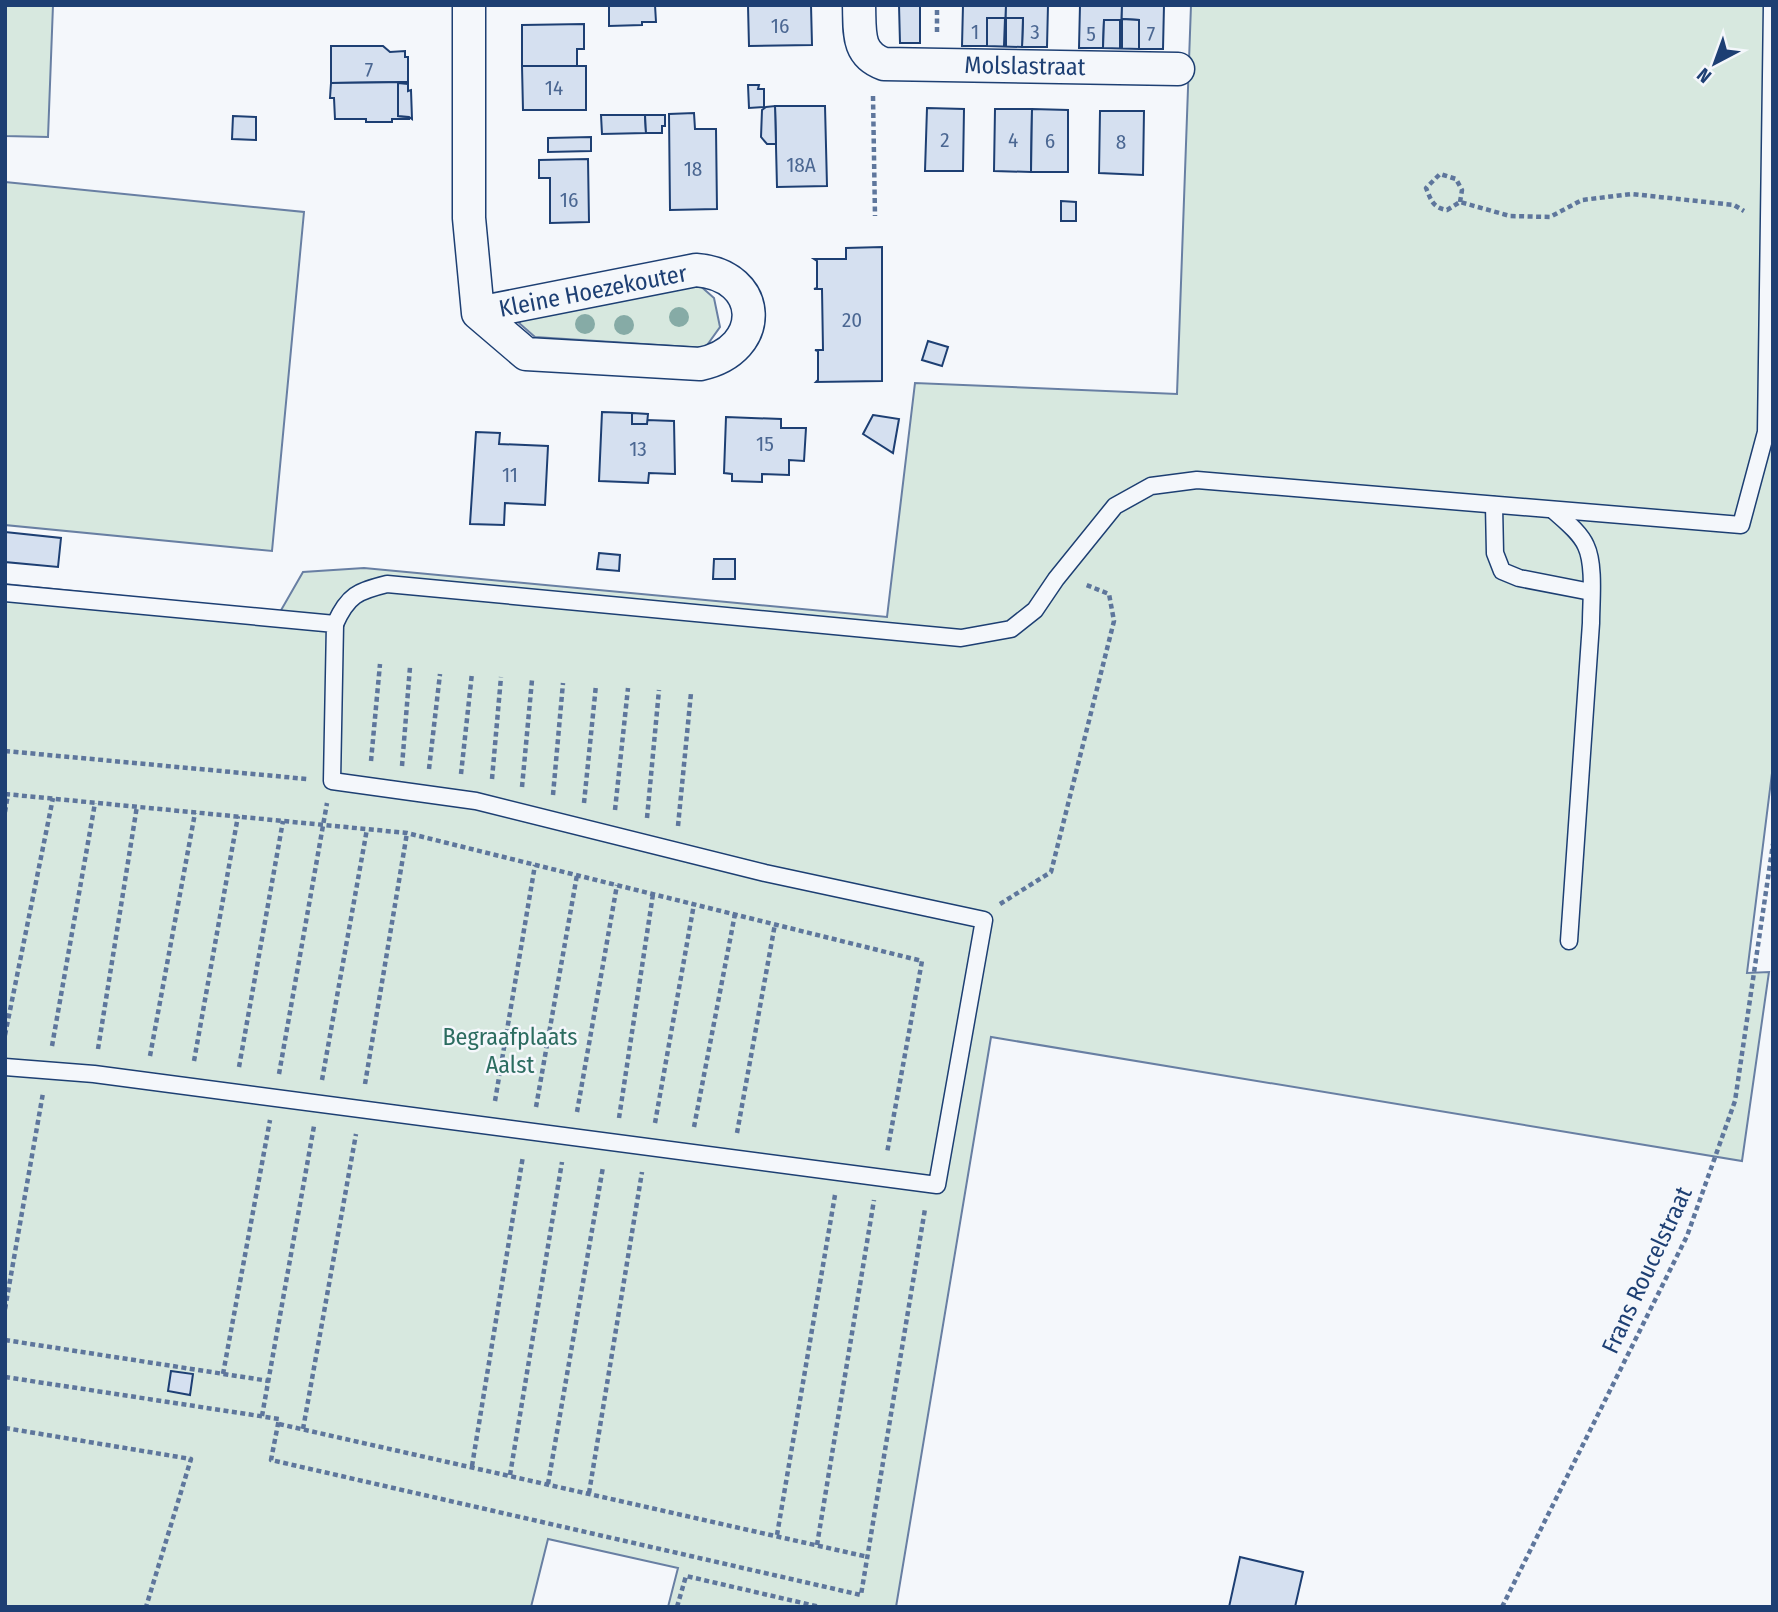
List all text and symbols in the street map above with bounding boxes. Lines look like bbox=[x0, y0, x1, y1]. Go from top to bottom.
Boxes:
house number: 16 bbox=[771, 13, 789, 39]
house number: 1 bbox=[971, 19, 979, 45]
house number: 3 bbox=[1030, 19, 1040, 45]
house number: 5 bbox=[1086, 21, 1096, 47]
house number: 7 bbox=[1147, 21, 1155, 47]
north arrow bbox=[1680, 28, 1750, 98]
street label: Molslastraat bbox=[964, 51, 1086, 81]
house number: 7 bbox=[365, 57, 373, 83]
text: N bbox=[1692, 63, 1716, 88]
house number: 14 bbox=[545, 75, 563, 101]
house number: 2 bbox=[940, 127, 950, 153]
house number: 4 bbox=[1008, 127, 1018, 153]
house number: 6 bbox=[1045, 128, 1055, 154]
house number: 8 bbox=[1116, 129, 1126, 155]
house number: 18A bbox=[786, 152, 816, 178]
house number: 18 bbox=[684, 156, 702, 182]
house number: 16 bbox=[560, 187, 578, 213]
street label: Kleine Hoezekouter bbox=[497, 259, 690, 323]
house number: 20 bbox=[842, 307, 862, 333]
house number: 15 bbox=[756, 431, 774, 457]
house number: 13 bbox=[629, 436, 647, 462]
house number: 11 bbox=[502, 462, 518, 488]
park label: Begraafplaats Aalst bbox=[442, 1023, 578, 1079]
street label: Frans Roucelstraat bbox=[1596, 1182, 1698, 1358]

